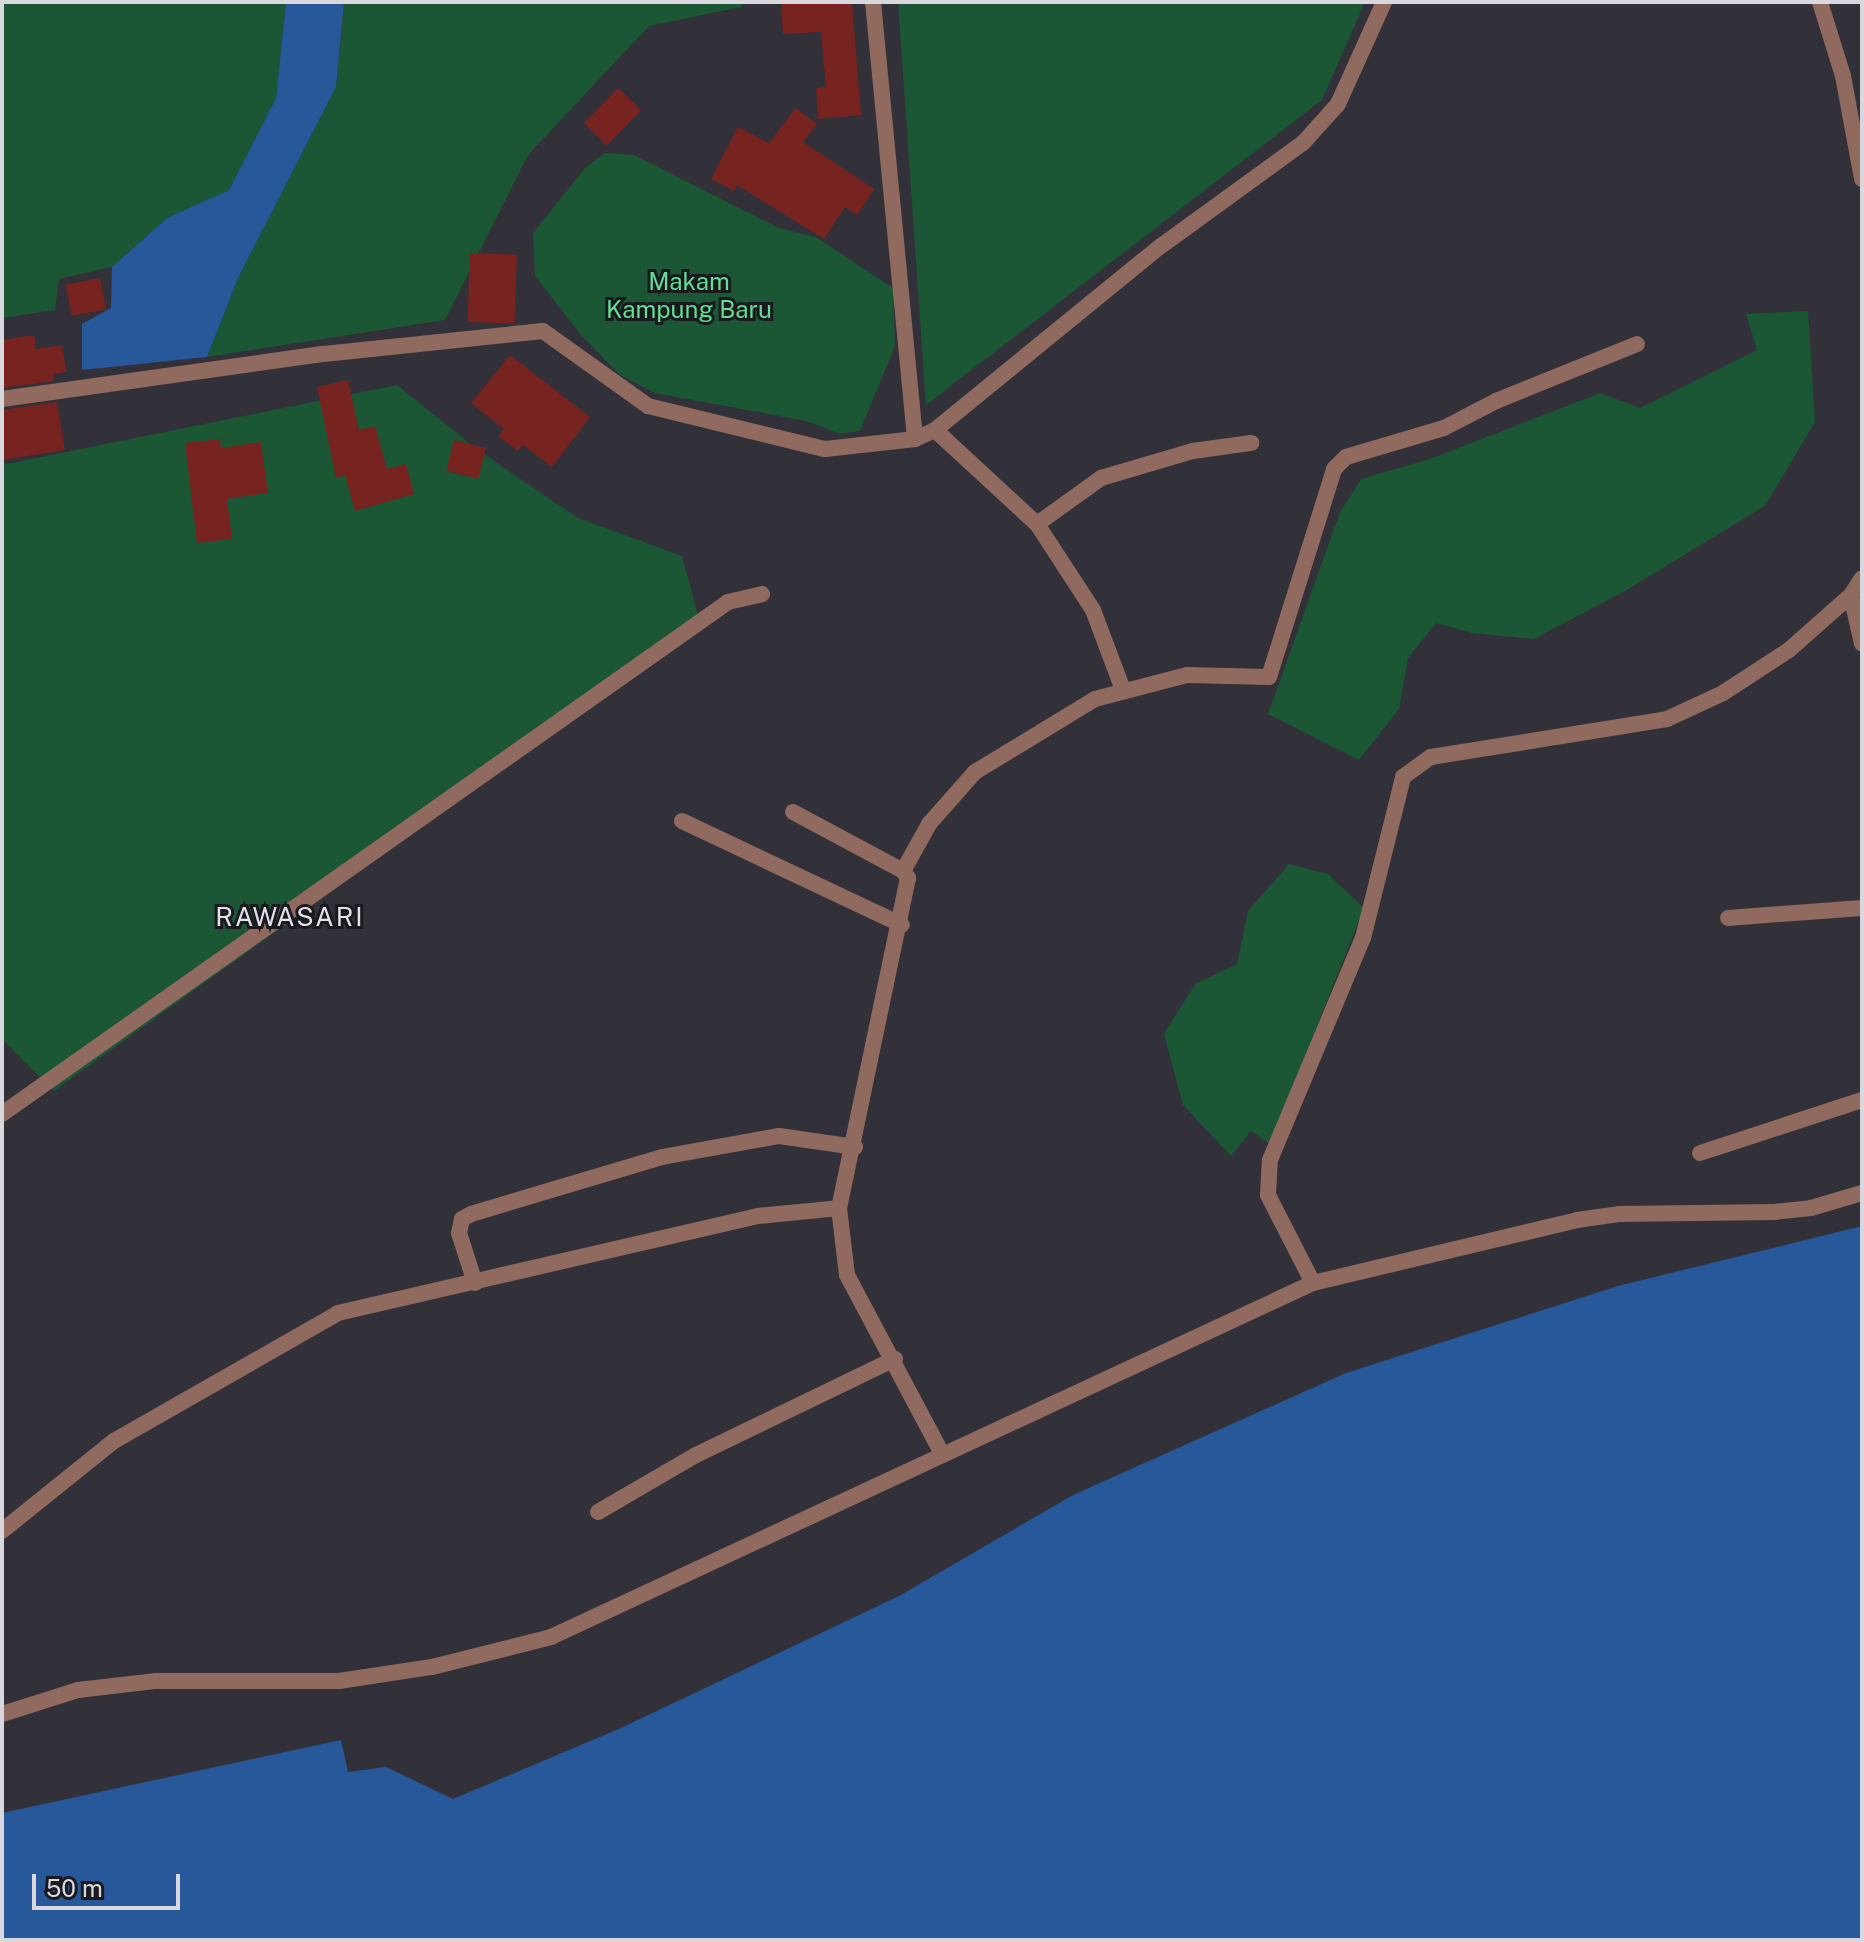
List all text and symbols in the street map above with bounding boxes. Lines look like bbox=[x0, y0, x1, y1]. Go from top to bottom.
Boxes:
park label: Makam Kampung Baru bbox=[606, 268, 772, 324]
district label: RAWASARI bbox=[215, 901, 365, 933]
scale bar bbox=[36, 1858, 184, 1908]
text: 50 m bbox=[46, 1874, 103, 1902]

